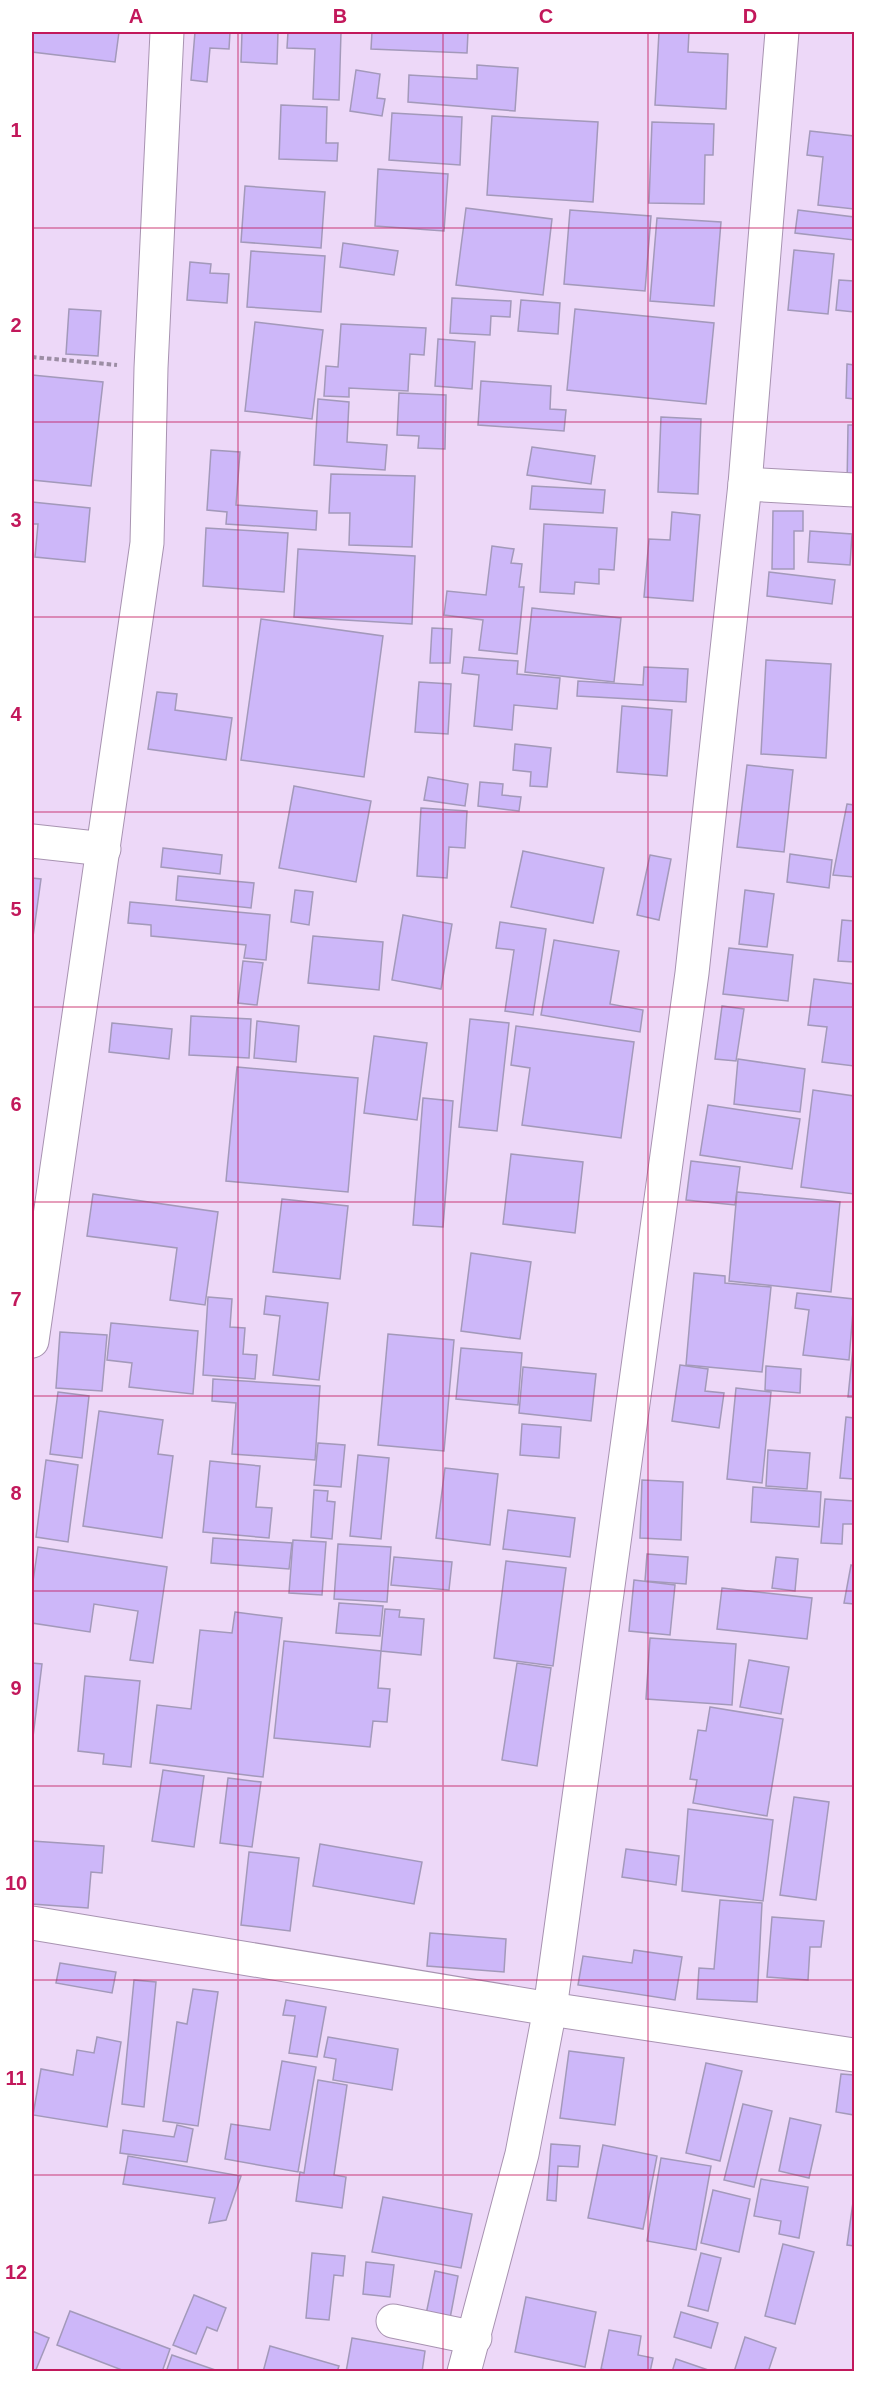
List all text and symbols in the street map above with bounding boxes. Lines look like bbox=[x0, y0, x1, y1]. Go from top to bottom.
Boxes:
text: A bbox=[129, 5, 143, 27]
text: B bbox=[333, 5, 347, 27]
text: C bbox=[539, 5, 553, 27]
text: D bbox=[743, 5, 757, 27]
text: 1 bbox=[10, 119, 22, 141]
text: 2 bbox=[10, 314, 22, 336]
text: 3 bbox=[10, 509, 22, 531]
text: 4 bbox=[10, 703, 22, 725]
text: 5 bbox=[10, 898, 22, 920]
text: 6 bbox=[10, 1093, 22, 1115]
text: 7 bbox=[10, 1288, 22, 1310]
text: 8 bbox=[10, 1482, 22, 1504]
text: 9 bbox=[10, 1677, 22, 1699]
text: 10 bbox=[5, 1872, 27, 1894]
text: 11 bbox=[5, 2067, 27, 2089]
text: 12 bbox=[5, 2261, 27, 2283]

